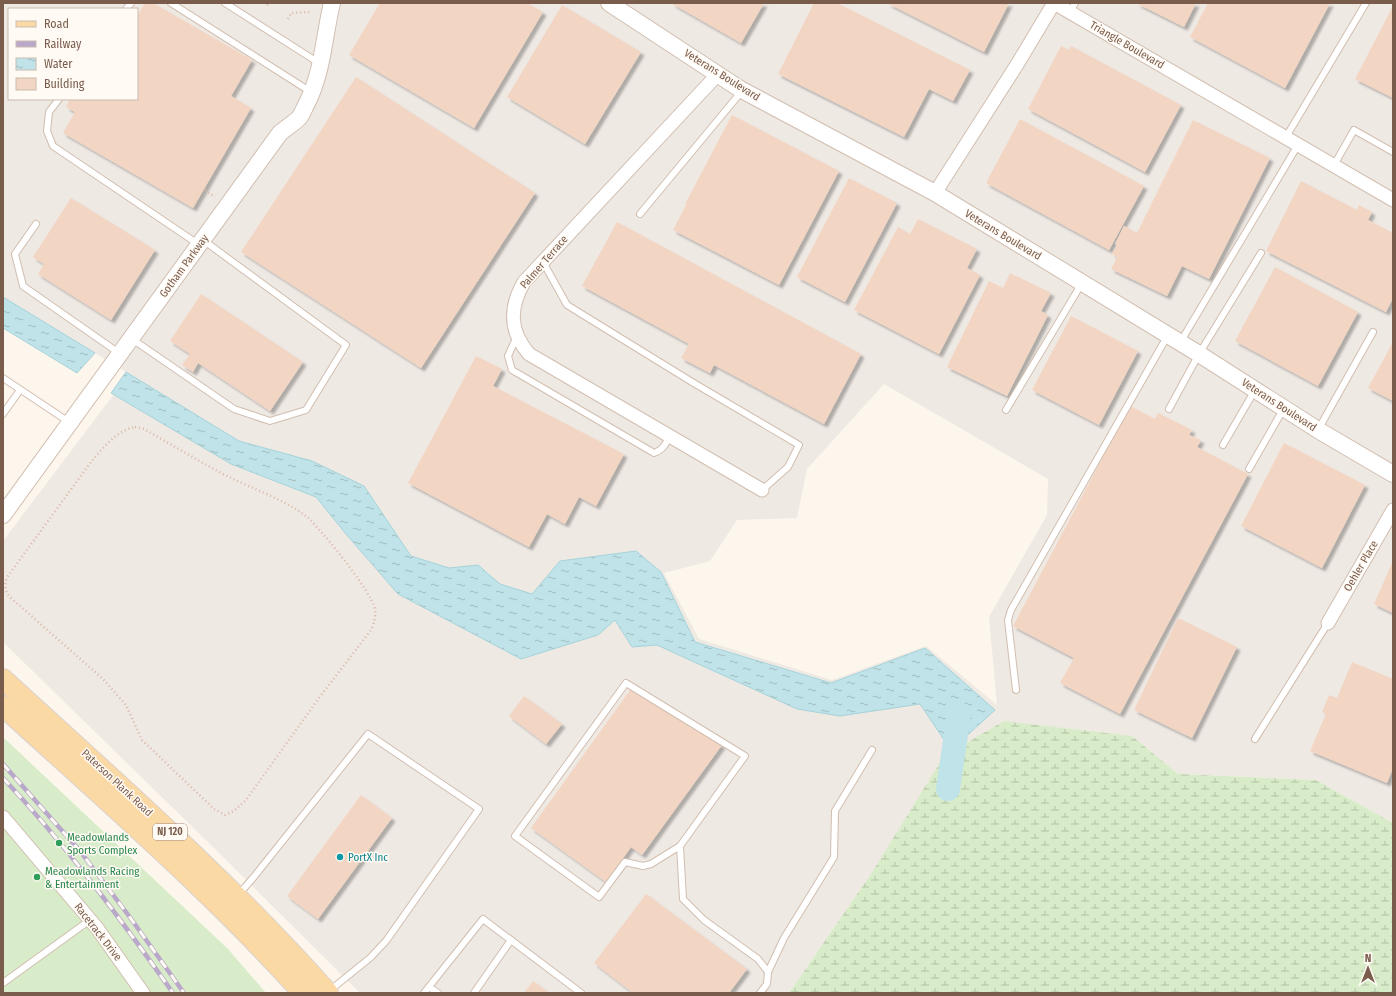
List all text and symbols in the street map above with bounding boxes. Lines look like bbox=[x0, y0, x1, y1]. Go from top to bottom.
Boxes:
legend bbox=[8, 8, 138, 100]
text: Road bbox=[44, 17, 69, 31]
street label: Triangle Boulevard bbox=[1087, 18, 1167, 72]
text: Railway bbox=[44, 37, 82, 51]
street label: Veterans Boulevard bbox=[682, 46, 762, 104]
text: Water bbox=[44, 57, 73, 71]
text: Building bbox=[44, 77, 85, 91]
street label: Veterans Boulevard bbox=[962, 207, 1044, 263]
street label: Gotham Parkway bbox=[157, 232, 211, 300]
street label: Palmer Terrace bbox=[517, 233, 571, 291]
street label: Veterans Boulevard bbox=[1239, 376, 1319, 434]
street label: Oehler Place bbox=[1341, 538, 1381, 594]
street label: Paterson Plank Road bbox=[79, 747, 155, 819]
road number: NJ 120 bbox=[153, 824, 187, 840]
place label: Meadowlands Sports Complex bbox=[67, 831, 137, 857]
marker: Meadowlands Sports Complex bbox=[54, 838, 64, 848]
place label: PortX Inc bbox=[348, 851, 388, 864]
marker: PortX Inc bbox=[335, 852, 345, 862]
place label: Meadowlands Racing & Entertainment bbox=[45, 865, 140, 891]
marker: Meadowlands Racing & Entertainment bbox=[32, 872, 42, 882]
street label: Racetrack Drive bbox=[72, 901, 124, 963]
north arrow bbox=[1348, 948, 1388, 988]
text: N bbox=[1365, 952, 1371, 965]

